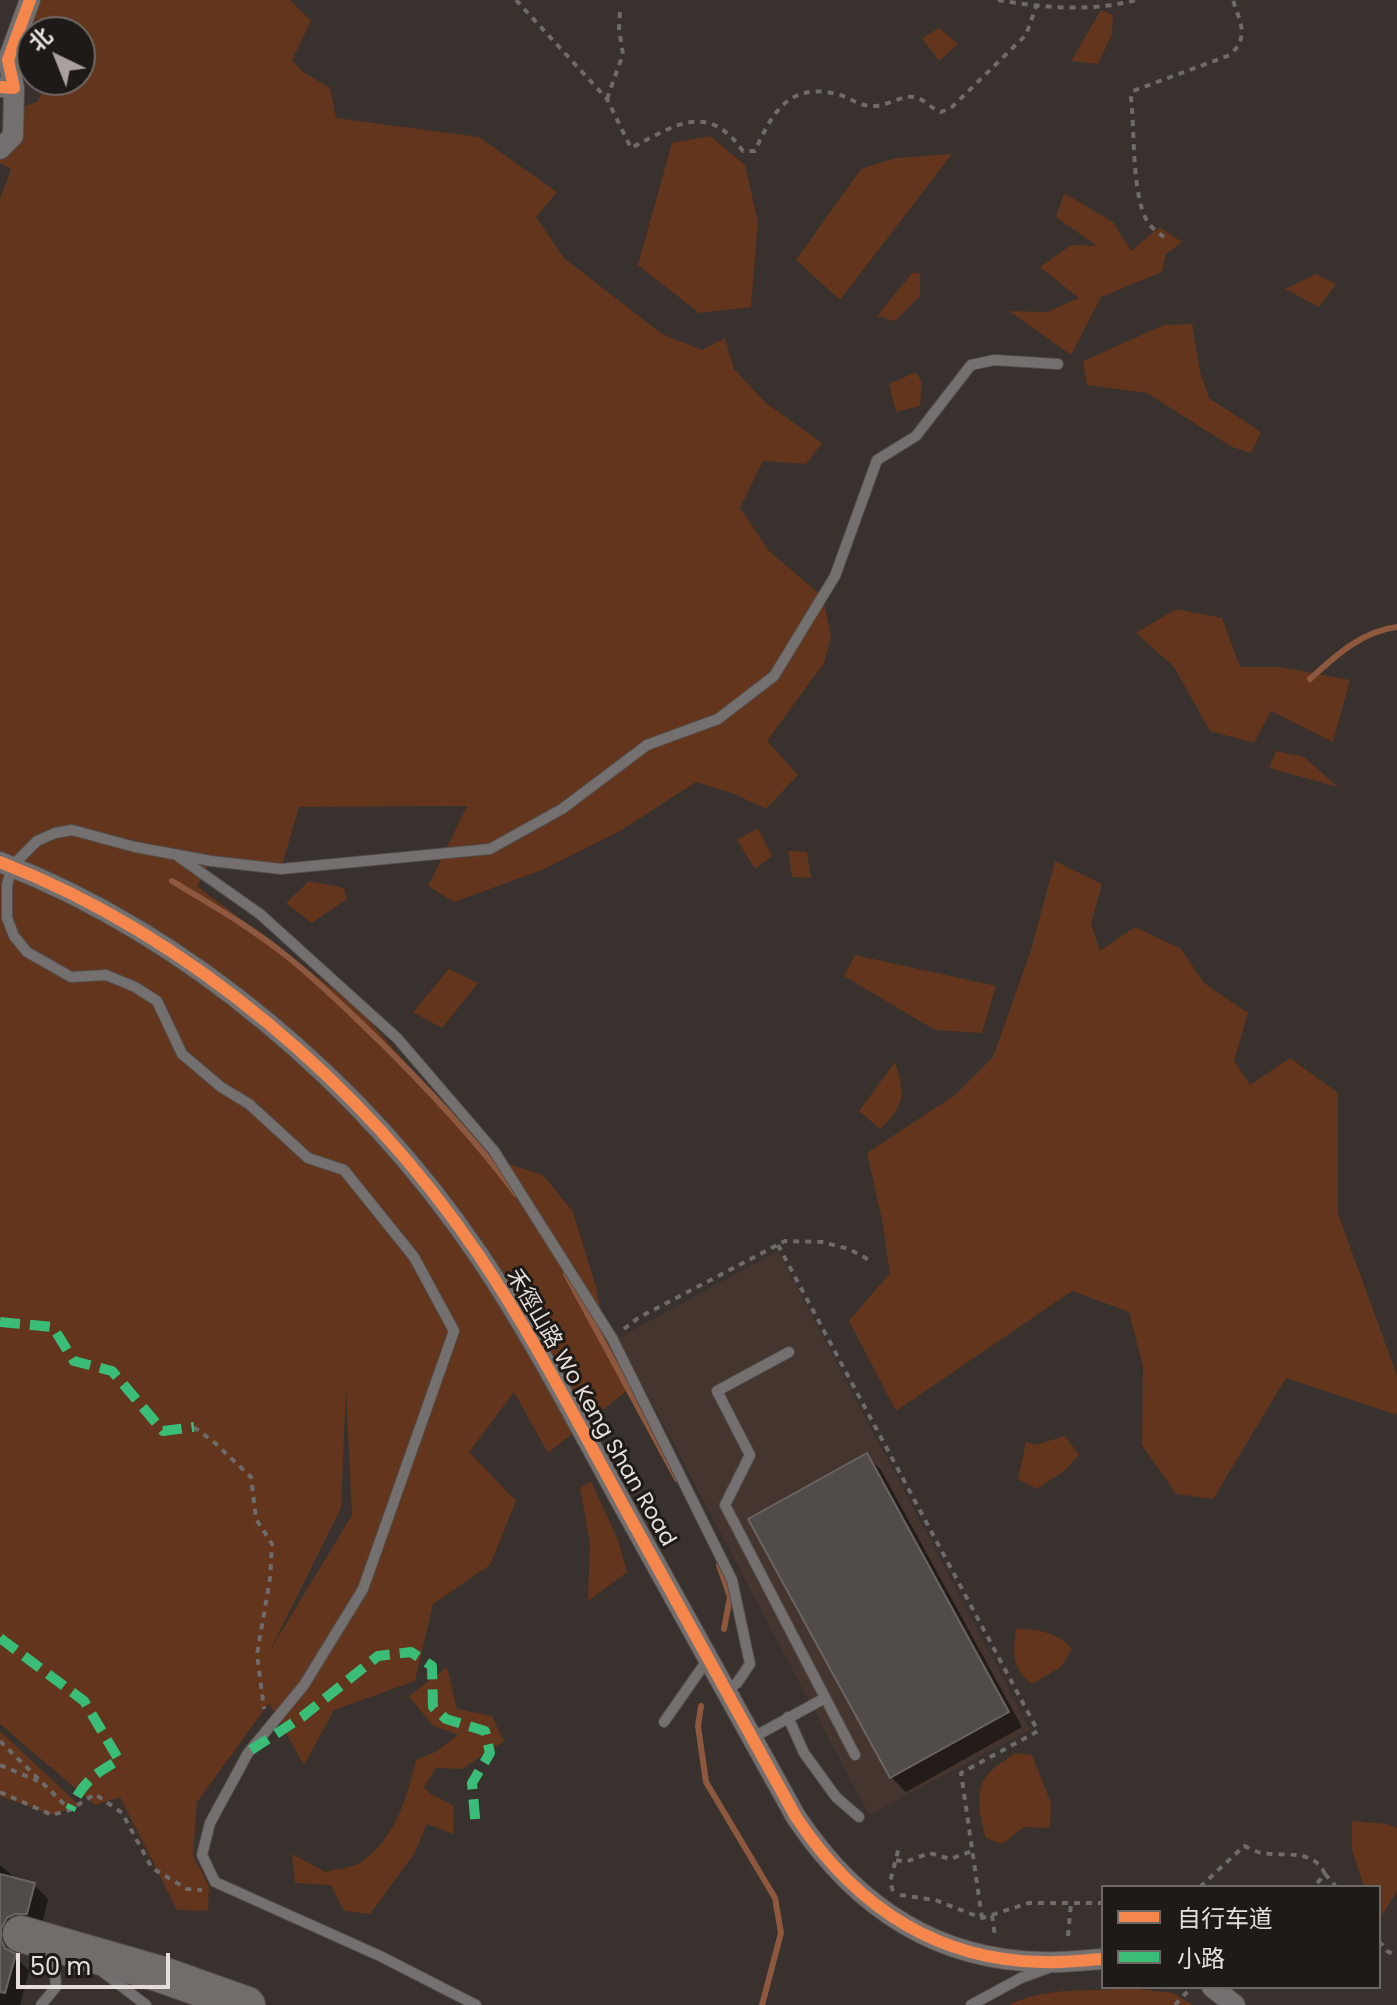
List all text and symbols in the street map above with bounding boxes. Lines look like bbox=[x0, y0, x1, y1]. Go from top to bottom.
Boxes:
north arrow bbox=[16, 16, 96, 96]
text: 北 bbox=[22, 21, 59, 58]
street label: 禾徑山路 Wo Keng Shan Road bbox=[500, 1265, 680, 1551]
legend bbox=[1101, 1885, 1381, 1989]
text: 自行车道 bbox=[1177, 1902, 1273, 1935]
scale bar bbox=[20, 1937, 174, 1987]
text: 小路 bbox=[1177, 1942, 1225, 1975]
text: 50 m bbox=[30, 1950, 91, 1983]

